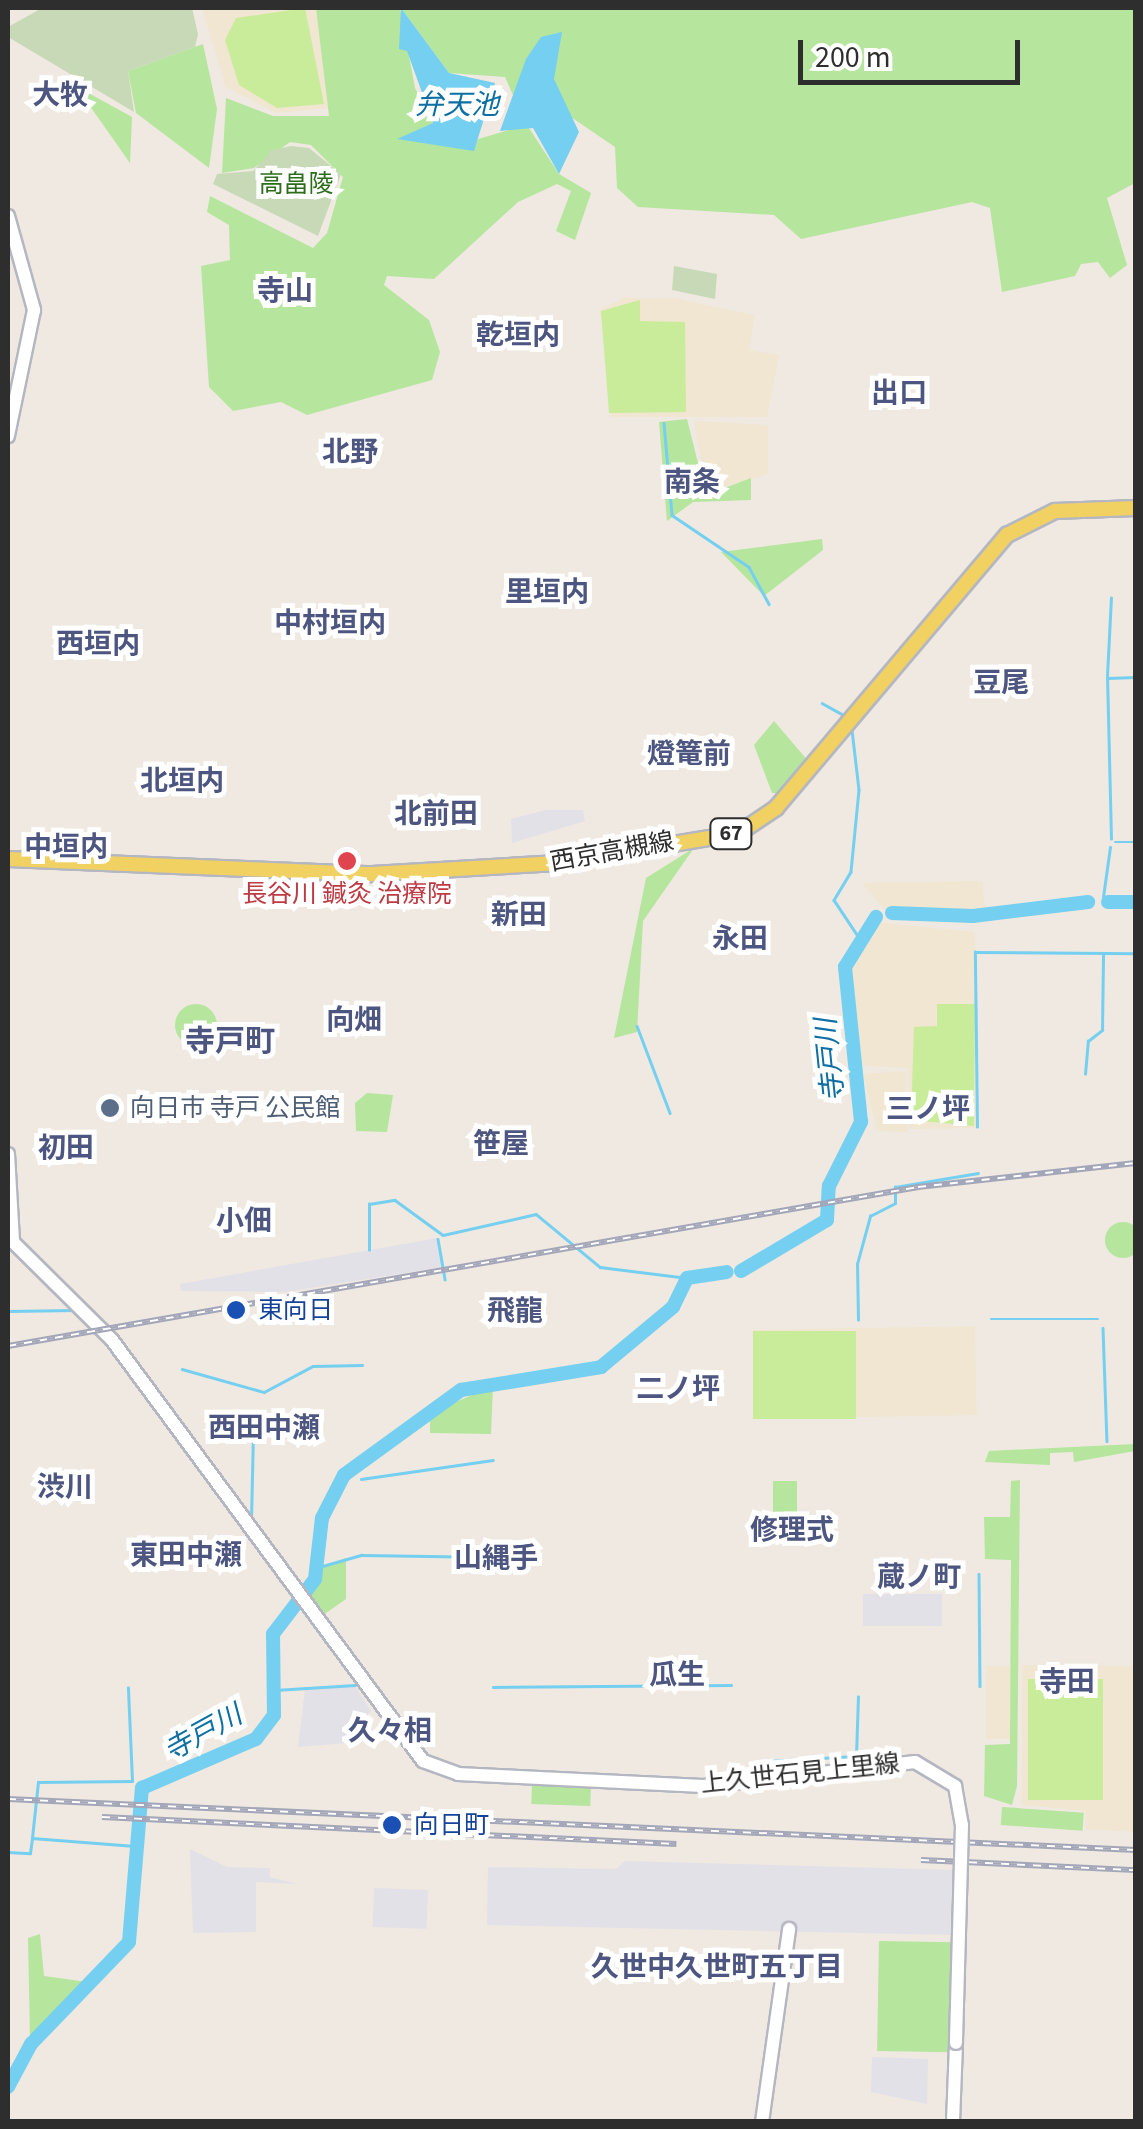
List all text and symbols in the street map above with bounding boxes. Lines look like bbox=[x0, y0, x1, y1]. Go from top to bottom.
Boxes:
scale bar bbox=[803, 20, 1026, 82]
text: 200 m bbox=[815, 36, 891, 79]
district label: 大牧 bbox=[32, 78, 88, 112]
water label: 弁天池 bbox=[415, 88, 499, 122]
park label: 高畠陵 bbox=[259, 169, 333, 199]
district label: 寺山 bbox=[257, 274, 313, 308]
district label: 乾垣内 bbox=[476, 318, 560, 352]
district label: 出口 bbox=[871, 376, 927, 410]
district label: 北野 bbox=[322, 435, 378, 469]
district label: 南条 bbox=[664, 465, 720, 499]
district label: 里垣内 bbox=[505, 575, 589, 609]
district label: 中村垣内 bbox=[274, 606, 386, 640]
district label: 西垣内 bbox=[56, 627, 140, 661]
district label: 豆尾 bbox=[973, 666, 1029, 700]
district label: 燈篭前 bbox=[647, 737, 731, 771]
district label: 北垣内 bbox=[140, 764, 224, 798]
district label: 北前田 bbox=[394, 797, 478, 831]
road number: 67 bbox=[708, 817, 754, 851]
street label: 西京高槻線 bbox=[548, 826, 676, 878]
district label: 中垣内 bbox=[24, 830, 108, 864]
marker: 長谷川 鍼灸 治療院 bbox=[334, 848, 360, 874]
place label: 長谷川 鍼灸 治療院 bbox=[242, 879, 452, 909]
district label: 新田 bbox=[491, 898, 547, 932]
district label: 永田 bbox=[712, 922, 768, 956]
district label: 向畑 bbox=[326, 1003, 382, 1037]
water label: 寺戸川 bbox=[809, 1016, 851, 1104]
district label: 寺戸町 bbox=[185, 1024, 275, 1060]
district label: 三ノ坪 bbox=[886, 1092, 970, 1126]
place label: 向日市 寺戸 公民館 bbox=[130, 1093, 340, 1123]
marker: 向日市 寺戸 公民館 bbox=[99, 1097, 121, 1119]
district label: 笹屋 bbox=[473, 1127, 529, 1161]
district label: 初田 bbox=[38, 1131, 94, 1165]
district label: 小佃 bbox=[216, 1204, 272, 1238]
district label: 飛龍 bbox=[487, 1294, 543, 1328]
place label: 東向日 bbox=[258, 1295, 333, 1325]
marker: 東向日 bbox=[223, 1297, 249, 1323]
district label: 二ノ坪 bbox=[636, 1372, 720, 1406]
district label: 西田中瀬 bbox=[208, 1411, 320, 1445]
district label: 渋川 bbox=[37, 1470, 93, 1504]
district label: 修理式 bbox=[750, 1513, 834, 1547]
district label: 東田中瀬 bbox=[130, 1538, 242, 1572]
district label: 山縄手 bbox=[454, 1541, 538, 1575]
district label: 蔵ノ町 bbox=[877, 1560, 961, 1594]
district label: 瓜生 bbox=[649, 1658, 705, 1692]
district label: 寺田 bbox=[1039, 1665, 1095, 1699]
water label: 寺戸川 bbox=[158, 1698, 248, 1768]
district label: 久々相 bbox=[348, 1714, 432, 1748]
street label: 上久世石見上里線 bbox=[699, 1749, 901, 1799]
place label: 向日町 bbox=[414, 1810, 489, 1840]
marker: 向日町 bbox=[379, 1812, 405, 1838]
district label: 久世中久世町五丁目 bbox=[591, 1950, 843, 1984]

